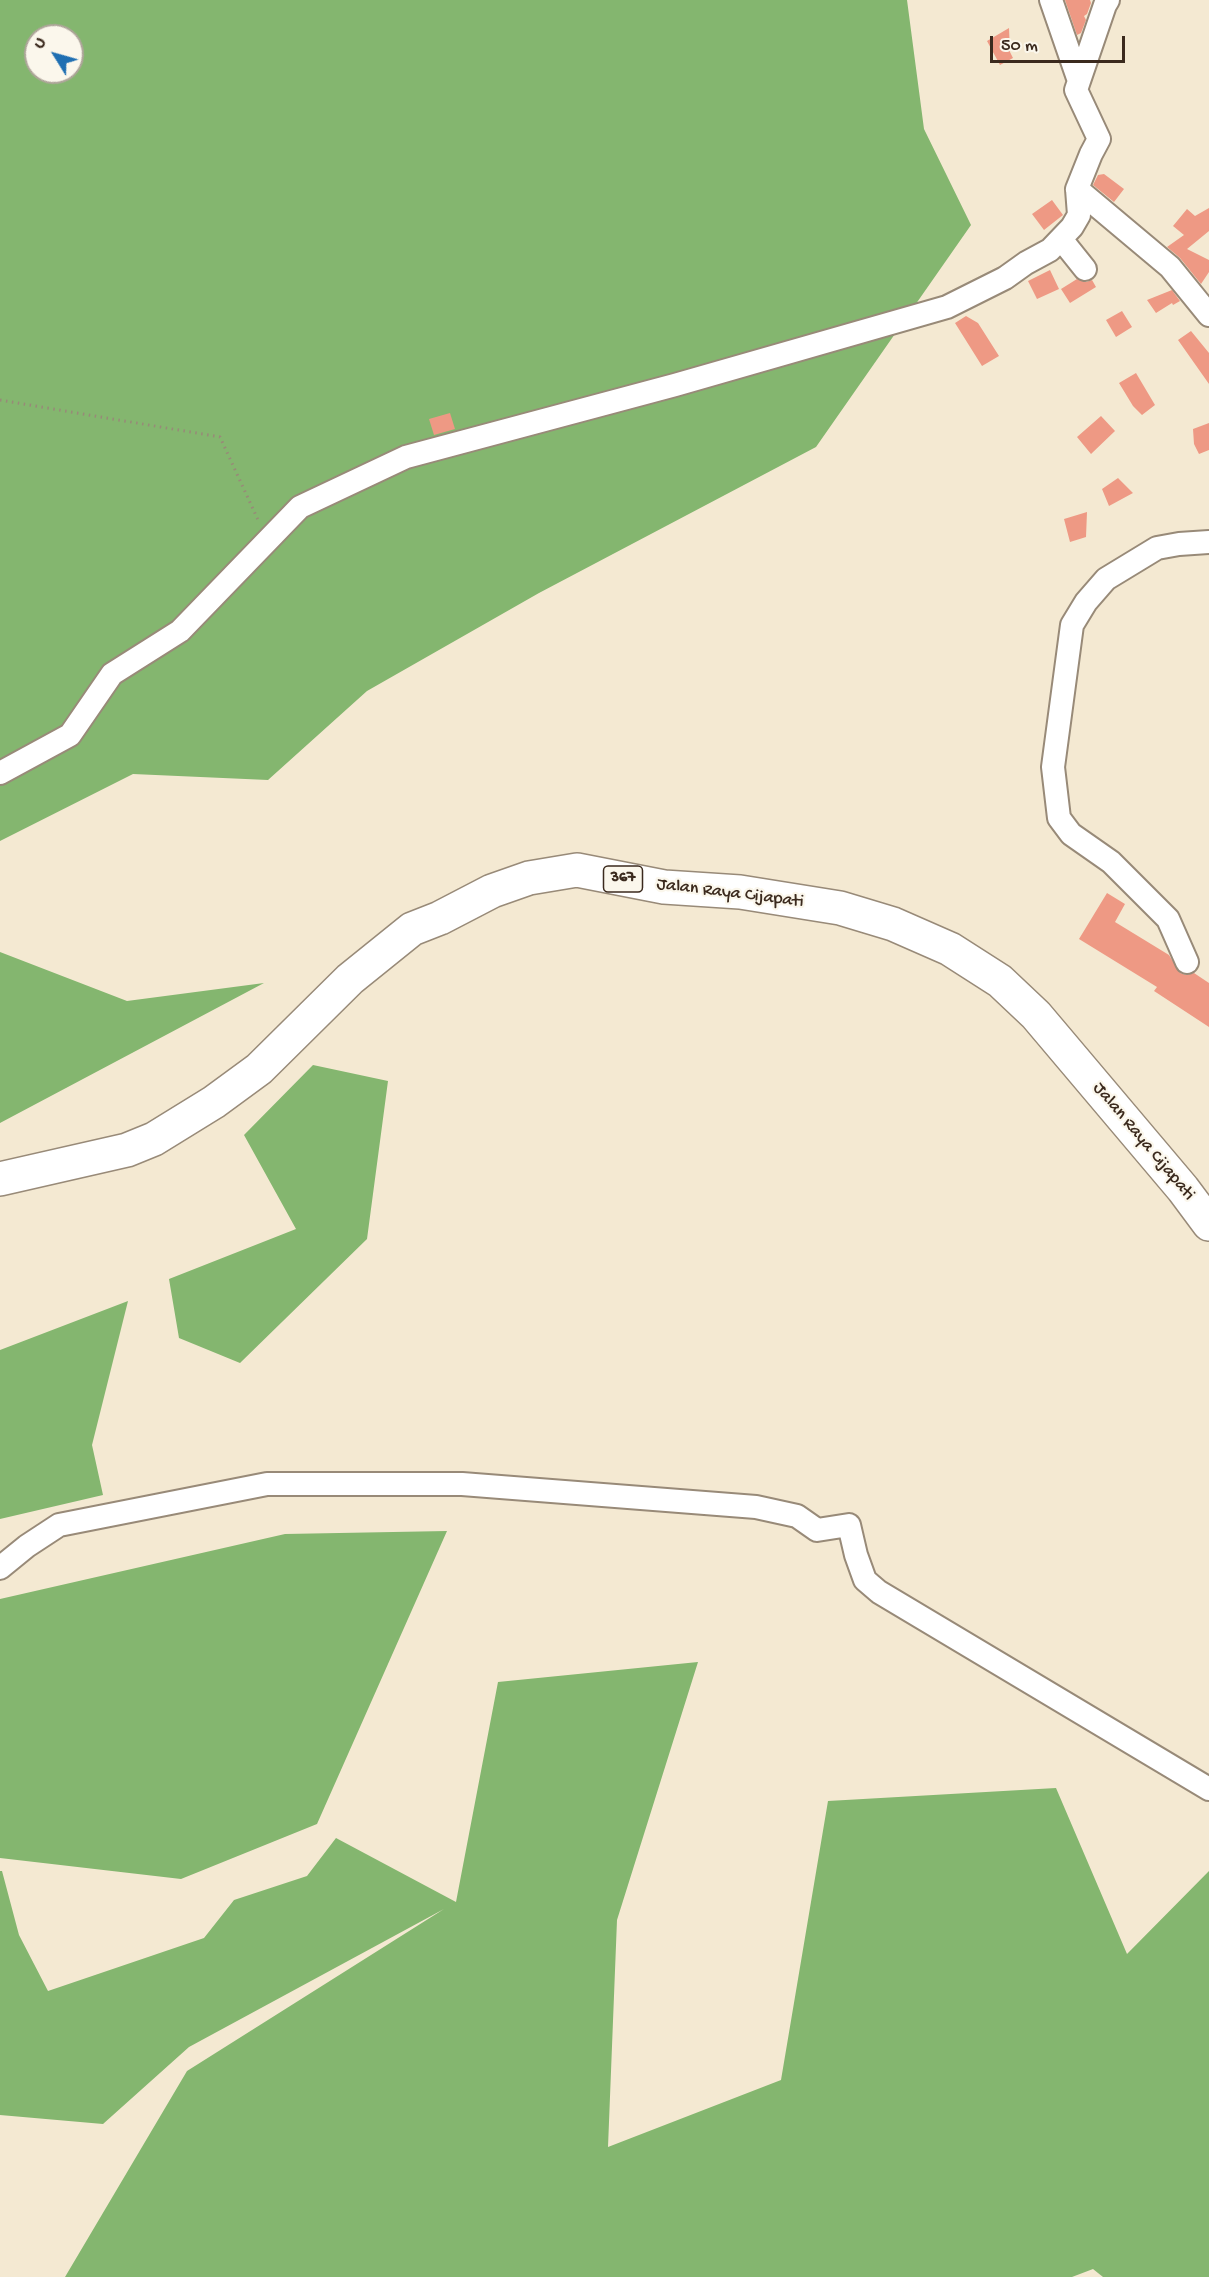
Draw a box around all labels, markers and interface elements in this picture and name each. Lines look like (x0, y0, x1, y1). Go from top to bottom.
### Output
north arrow (24, 24, 84, 84)
scale bar (993, 24, 1128, 62)
text: U (30, 35, 51, 53)
text: 50 m (1001, 36, 1038, 57)
road number: 367 (604, 866, 642, 892)
street label: Jalan Raya Cijapati (655, 874, 805, 914)
street label: Jalan Raya Cijapati (1087, 1078, 1199, 1206)

